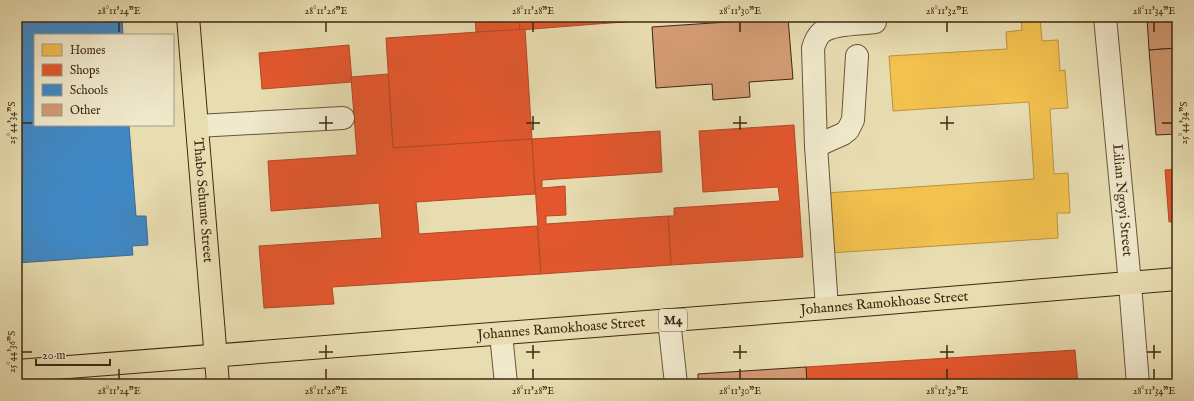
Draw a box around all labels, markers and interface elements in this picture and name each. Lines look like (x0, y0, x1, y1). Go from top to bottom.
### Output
text: 28°11'24"E (97, 5, 141, 18)
text: 28°11'26"E (305, 5, 347, 18)
text: 28°11'28"E (512, 5, 554, 18)
text: 28°11'30"E (719, 5, 761, 18)
text: 28°11'32"E (926, 5, 968, 18)
text: 28°11'34"E (1133, 5, 1175, 18)
legend (34, 34, 174, 126)
text: Homes (70, 43, 106, 58)
text: Shops (70, 63, 100, 79)
text: Schools (70, 83, 108, 98)
text: 25°44'34"S (6, 102, 19, 144)
text: 25°44'34"S (1178, 102, 1191, 144)
text: Other (70, 103, 101, 118)
street label: Thabo Sehume Street (189, 137, 217, 264)
street label: Lilian Ngoyi Street (1108, 143, 1136, 258)
street label: Johannes Ramokhoase Street (798, 287, 969, 319)
road number: M4 (659, 309, 687, 331)
street label: Johannes Ramokhoase Street (475, 313, 646, 344)
text: 25°44'36"S (6, 331, 19, 373)
scale bar (36, 341, 110, 367)
text: 20 m (42, 348, 65, 363)
text: 28°11'24"E (97, 385, 141, 398)
text: 28°11'26"E (305, 385, 347, 398)
text: 28°11'28"E (512, 385, 554, 398)
text: 28°11'30"E (719, 385, 761, 398)
text: 28°11'32"E (926, 385, 968, 398)
text: 28°11'34"E (1133, 385, 1175, 398)

